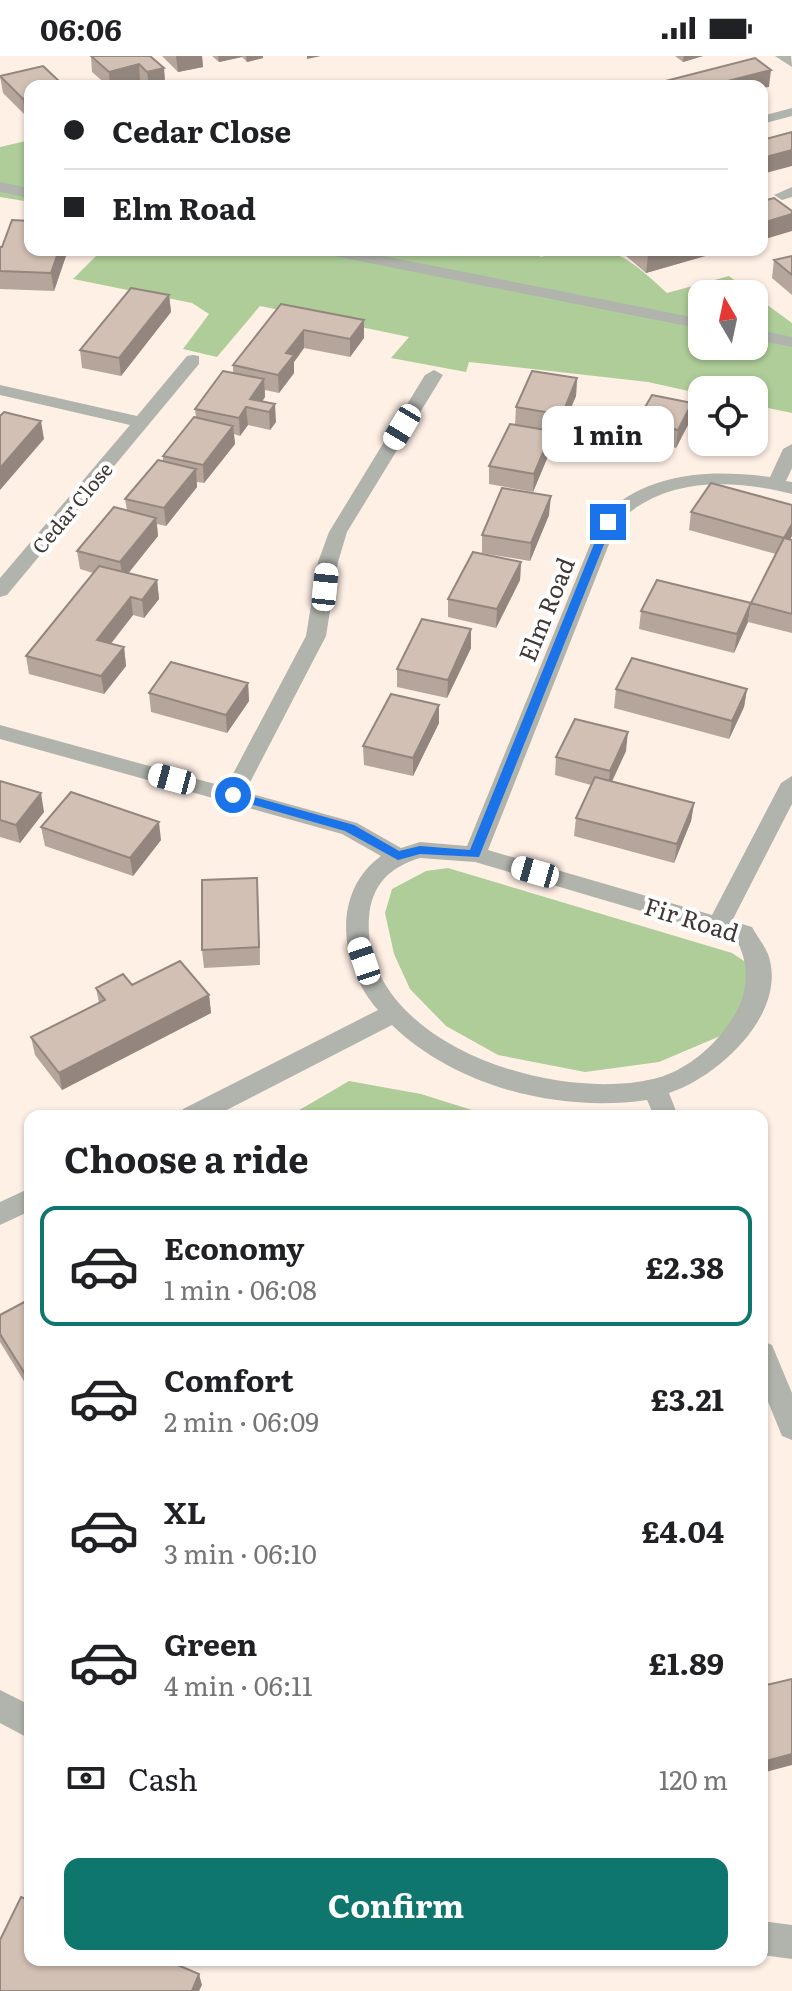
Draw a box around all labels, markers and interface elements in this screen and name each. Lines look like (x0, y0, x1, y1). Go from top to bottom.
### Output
text: 06:06 (40, 6, 122, 50)
text: Cedar Close (112, 108, 291, 152)
text: Elm Road (112, 185, 256, 229)
north arrow (688, 280, 768, 360)
map controls (688, 280, 768, 456)
button: locate (688, 376, 768, 456)
car (379, 400, 425, 454)
callout: 1 min (542, 406, 674, 462)
text: 1 min (573, 414, 643, 453)
street label: Cedar Close (24, 455, 118, 559)
route end (590, 504, 626, 540)
street label: Elm Road (508, 551, 582, 666)
car (311, 562, 339, 612)
car (146, 761, 198, 797)
route start (215, 777, 251, 813)
car (509, 854, 561, 890)
street label: Fir Road (640, 887, 744, 949)
car (345, 934, 383, 988)
text: Choose a ride (64, 1131, 309, 1184)
text: Economy (164, 1225, 304, 1269)
icon: car (68, 1230, 140, 1302)
text: £2.38 (646, 1244, 724, 1288)
text: 1 min · 06:08 (164, 1269, 317, 1308)
text: Comfort (164, 1357, 294, 1401)
icon: car (68, 1362, 140, 1434)
text: £3.21 (651, 1376, 724, 1420)
text: 2 min · 06:09 (164, 1401, 319, 1440)
text: XL (164, 1489, 206, 1533)
icon: car (68, 1494, 140, 1566)
text: £4.04 (641, 1508, 724, 1552)
text: 3 min · 06:10 (164, 1533, 317, 1572)
text: Green (164, 1621, 257, 1665)
icon: car (68, 1626, 140, 1698)
text: £1.89 (649, 1640, 724, 1684)
text: 4 min · 06:11 (164, 1665, 313, 1704)
icon: cash (64, 1756, 108, 1800)
text: Cash (128, 1756, 198, 1800)
text: 120 m (659, 1759, 728, 1798)
button: Confirm (64, 1858, 728, 1950)

